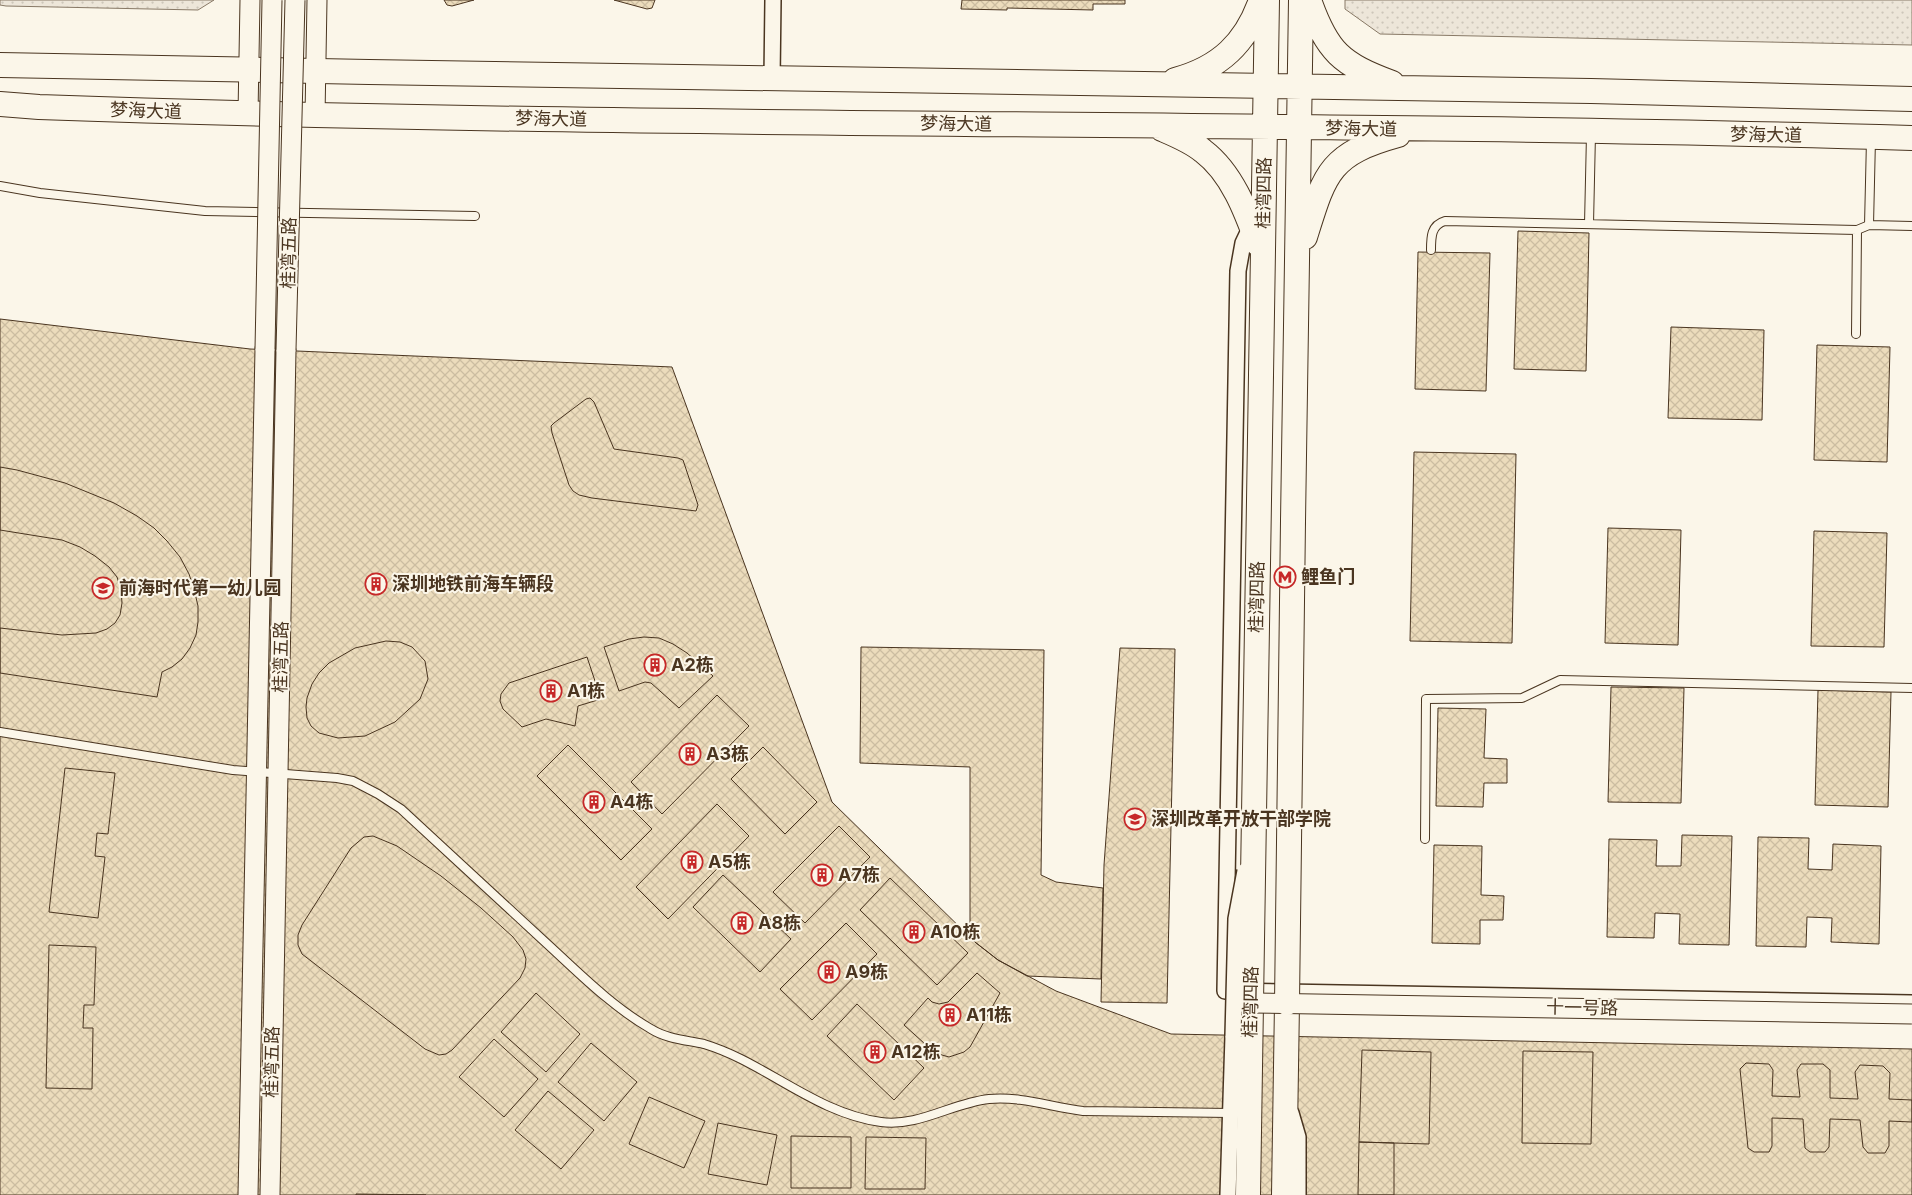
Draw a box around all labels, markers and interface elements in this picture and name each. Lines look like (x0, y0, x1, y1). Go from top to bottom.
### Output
street label: 梦海大道 (110, 99, 182, 122)
street label: 梦海大道 (515, 107, 587, 130)
street label: 梦海大道 (920, 112, 992, 135)
street label: 梦海大道 (1325, 117, 1397, 140)
street label: 梦海大道 (1730, 123, 1802, 146)
street label: 桂湾四路 (1252, 157, 1275, 229)
street label: 桂湾五路 (277, 217, 300, 289)
street label: 桂湾四路 (1245, 561, 1268, 633)
metro station icon: 鲤鱼门 (1273, 565, 1297, 589)
place label: 鲤鱼门 (1301, 566, 1355, 587)
building icon: 深圳地铁前海车辆段 (364, 572, 388, 596)
place label: 深圳地铁前海车辆段 (392, 573, 554, 594)
school or university icon: 前海时代第一幼儿园 (91, 576, 115, 600)
place label: 前海时代第一幼儿园 (119, 577, 281, 598)
street label: 桂湾五路 (269, 621, 292, 693)
building icon: A2栋 (643, 653, 667, 677)
place label: A2栋 (671, 654, 714, 675)
building icon: A1栋 (539, 679, 563, 703)
place label: A1栋 (567, 680, 605, 701)
building icon: A3栋 (678, 742, 702, 766)
place label: A3栋 (706, 743, 749, 764)
building icon: A4栋 (582, 790, 606, 814)
place label: A4栋 (610, 791, 654, 812)
school or university icon: 深圳改革开放干部学院 (1123, 807, 1147, 831)
place label: 深圳改革开放干部学院 (1151, 808, 1331, 829)
building icon: A5栋 (680, 850, 704, 874)
place label: A5栋 (708, 851, 751, 872)
building icon: A7栋 (810, 863, 834, 887)
place label: A7栋 (838, 864, 880, 885)
building icon: A8栋 (730, 911, 754, 935)
place label: A8栋 (758, 912, 801, 933)
building icon: A10栋 (902, 920, 926, 944)
place label: A10栋 (930, 921, 980, 942)
building icon: A9栋 (817, 960, 841, 984)
place label: A9栋 (845, 961, 888, 982)
street label: 桂湾四路 (1239, 966, 1262, 1038)
street label: 十一号路 (1546, 996, 1618, 1019)
building icon: A11栋 (938, 1003, 962, 1027)
place label: A11栋 (966, 1004, 1012, 1025)
street label: 桂湾五路 (260, 1026, 283, 1098)
building icon: A12栋 (863, 1040, 887, 1064)
place label: A12栋 (891, 1041, 941, 1062)

